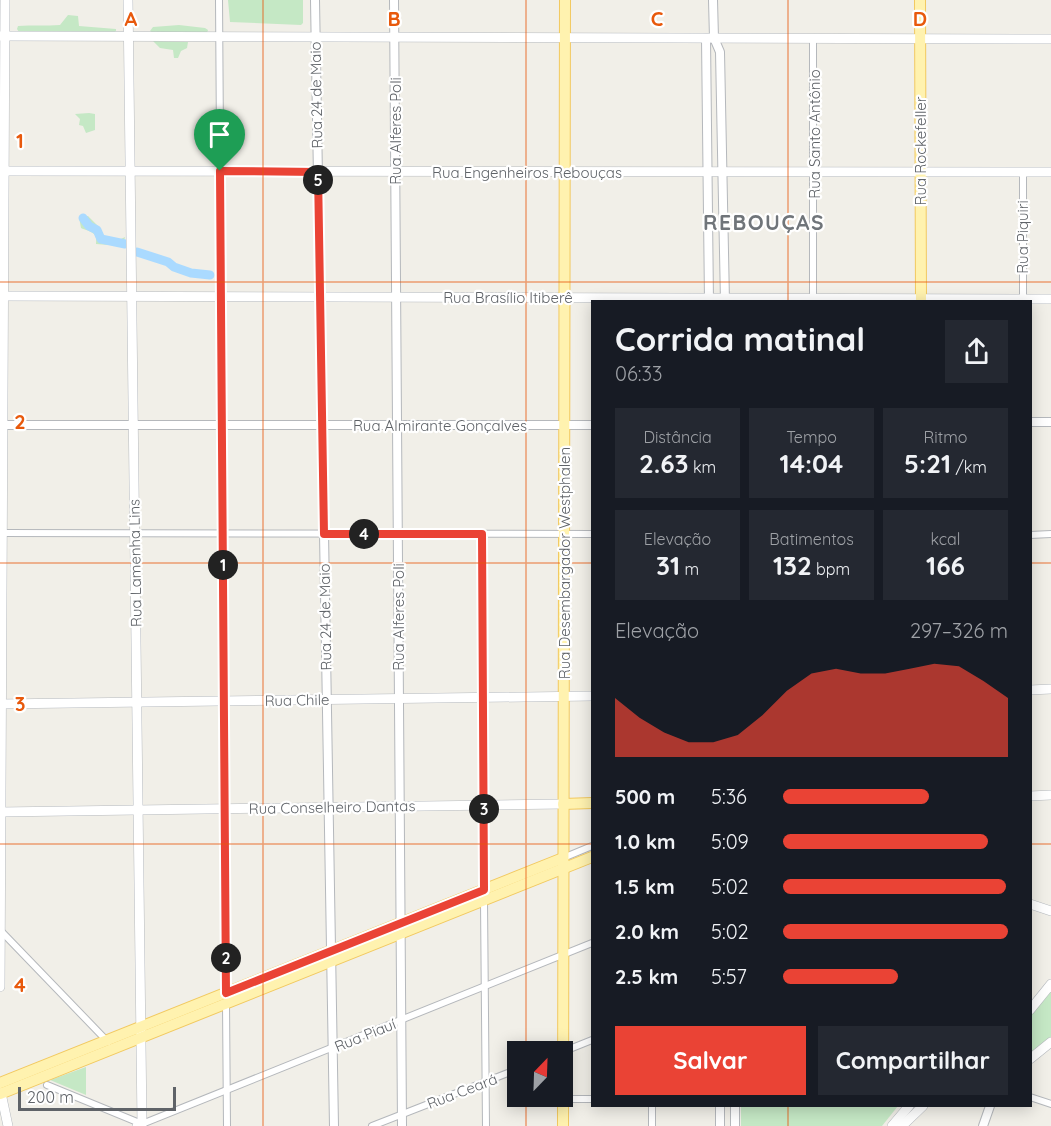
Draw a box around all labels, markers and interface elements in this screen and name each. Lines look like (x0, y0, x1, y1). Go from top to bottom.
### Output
text: A (125, 6, 138, 31)
text: B (387, 6, 401, 31)
text: C (651, 6, 664, 31)
text: D (913, 6, 927, 31)
street label: Rua 24 de Maio (306, 41, 326, 149)
street label: Rua Santo Antônio (805, 69, 824, 199)
street label: Rua Alferes Poli (386, 77, 405, 185)
street label: Rua Rockefeller (911, 96, 930, 205)
pin (194, 109, 245, 171)
icon: arrive (203, 118, 236, 151)
text: 1 (16, 128, 24, 153)
street label: Rua Engenheiros Rebouças (432, 163, 622, 182)
pin: 5 (303, 165, 333, 195)
text: 5 (313, 170, 323, 190)
street label: Rua Piquiri (1013, 200, 1032, 274)
district label: REBOUÇAS (703, 209, 825, 235)
street label: Rua Brasílio Itiberê (443, 288, 573, 307)
text: Corrida matinal (615, 318, 865, 359)
button: share (945, 320, 1008, 383)
text: 06:33 (615, 361, 662, 386)
text: 2 (14, 409, 26, 434)
street label: Rua Almirante Gonçalves (353, 416, 527, 435)
text: Distância (643, 427, 712, 447)
text: Tempo (786, 427, 837, 447)
text: Ritmo (924, 427, 967, 447)
street label: Rua Desembargador Westphalen (555, 447, 574, 679)
text: 2.63 (639, 447, 689, 480)
text: 14:04 (780, 447, 843, 480)
text: 5:21 (904, 447, 951, 480)
text: km (689, 457, 716, 477)
text: /km (951, 457, 987, 477)
street label: Rua Lamenha Lins (124, 499, 146, 627)
pin: 4 (349, 519, 379, 549)
text: 4 (359, 524, 369, 544)
text: Elevação (644, 529, 711, 549)
text: Batimentos (769, 529, 854, 549)
text: kcal (931, 529, 960, 549)
text: 31 (656, 549, 680, 582)
text: 132 (773, 549, 812, 582)
text: 166 (926, 549, 965, 582)
pin: 1 (208, 550, 238, 580)
text: 1 (220, 555, 226, 575)
text: m (680, 559, 699, 579)
text: bpm (812, 559, 850, 579)
street label: Rua 24 de Maio (315, 563, 335, 671)
street label: Rua Alferes Poli (389, 563, 408, 671)
text: Elevação (615, 618, 699, 643)
text: 297–326 m (910, 618, 1008, 643)
street label: Rua Chile (264, 690, 330, 710)
text: 3 (15, 691, 25, 716)
text: 500 m (615, 784, 675, 809)
text: 5:36 (711, 784, 747, 809)
pin: 3 (469, 794, 499, 824)
street label: Rua Conselheiro Dantas (249, 796, 415, 818)
text: 3 (480, 799, 488, 819)
text: 1.0 km (615, 829, 675, 854)
text: 5:09 (711, 829, 749, 854)
text: 1.5 km (615, 874, 675, 899)
text: 5:02 (711, 874, 749, 899)
text: 2.0 km (615, 919, 679, 944)
text: 5:02 (711, 919, 749, 944)
pin: 2 (211, 943, 241, 973)
text: 2 (221, 948, 231, 968)
text: 2.5 km (615, 964, 678, 989)
text: 5:57 (711, 964, 747, 989)
text: 4 (14, 972, 26, 997)
street label: Rua Piauí (332, 1014, 399, 1056)
button: Salvar (615, 1026, 806, 1095)
button: Compartilhar (818, 1026, 1008, 1095)
north arrow (507, 1041, 573, 1107)
map controls (507, 1041, 573, 1107)
street label: Rua Ceará (424, 1069, 500, 1113)
scale bar (18, 1084, 176, 1112)
text: 200 m (27, 1087, 74, 1107)

